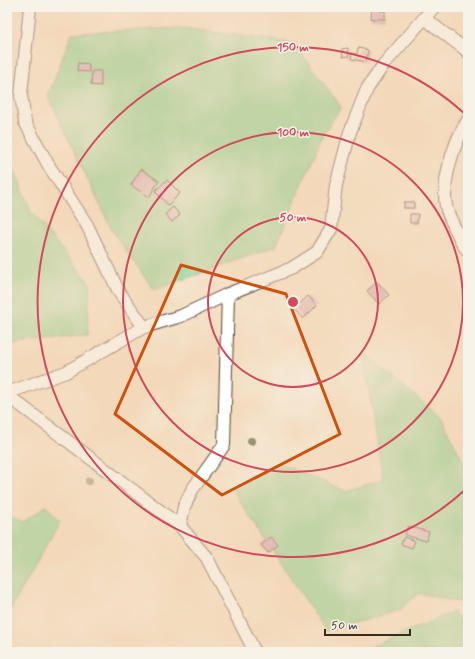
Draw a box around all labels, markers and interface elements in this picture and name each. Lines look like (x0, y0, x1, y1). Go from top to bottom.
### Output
text: 150 m (277, 40, 309, 56)
text: 100 m (277, 125, 310, 141)
text: 50 m (280, 210, 307, 226)
centre of rings (286, 295, 300, 309)
scale bar (325, 611, 410, 637)
text: 50 m (331, 618, 358, 634)

